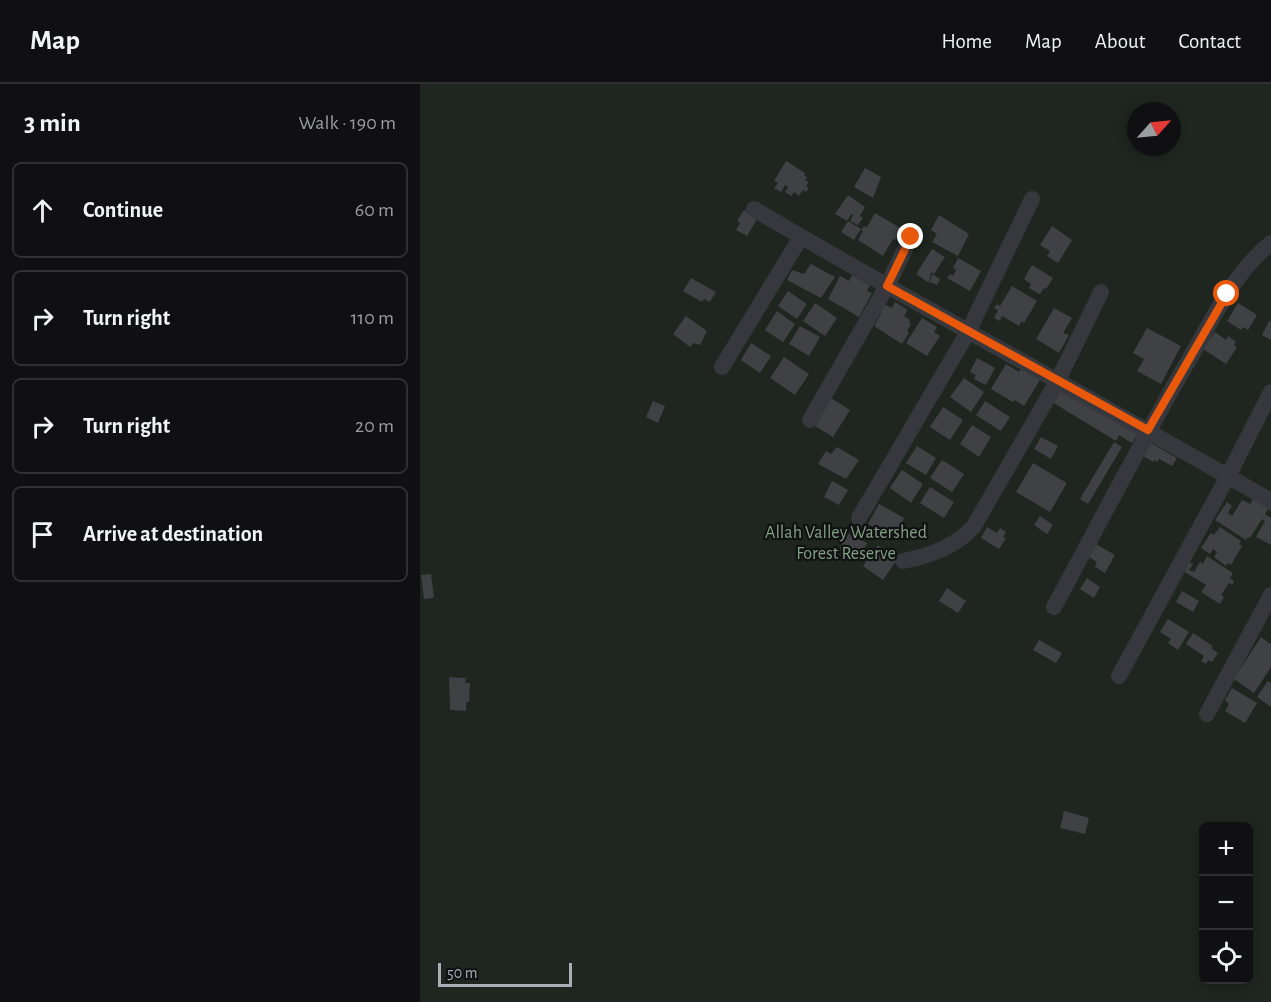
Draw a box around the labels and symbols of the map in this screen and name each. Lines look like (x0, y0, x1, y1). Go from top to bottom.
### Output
north arrow (1127, 102, 1181, 156)
route end (897, 223, 923, 249)
route start (1213, 280, 1239, 306)
park label: Allah Valley Watershed Forest Reserve (765, 524, 927, 563)
scale bar (438, 960, 572, 988)

